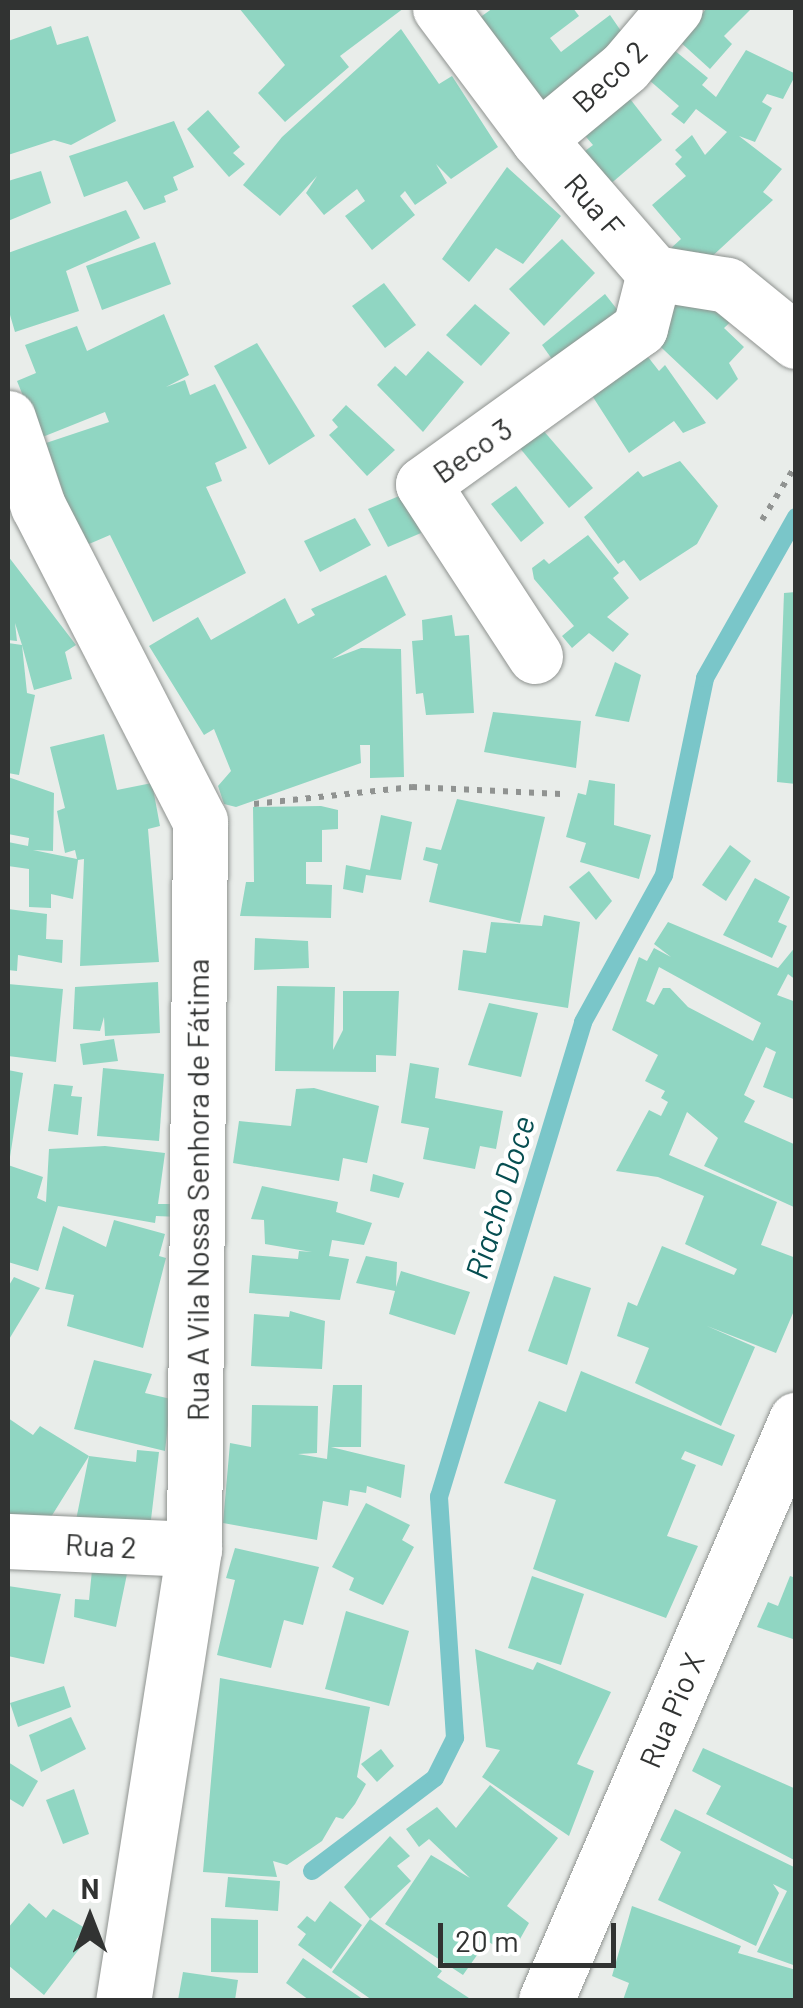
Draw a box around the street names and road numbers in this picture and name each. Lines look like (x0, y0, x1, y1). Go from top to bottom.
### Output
street label: Beco 2 (564, 33, 654, 119)
street label: Rua F (558, 166, 632, 244)
street label: Beco 3 (426, 410, 518, 490)
street label: Rua A Vila Nossa Senhora de Fátima (179, 959, 215, 1421)
street label: Rua 2 (64, 1525, 138, 1565)
street label: Rua Pio X (631, 1647, 711, 1773)

